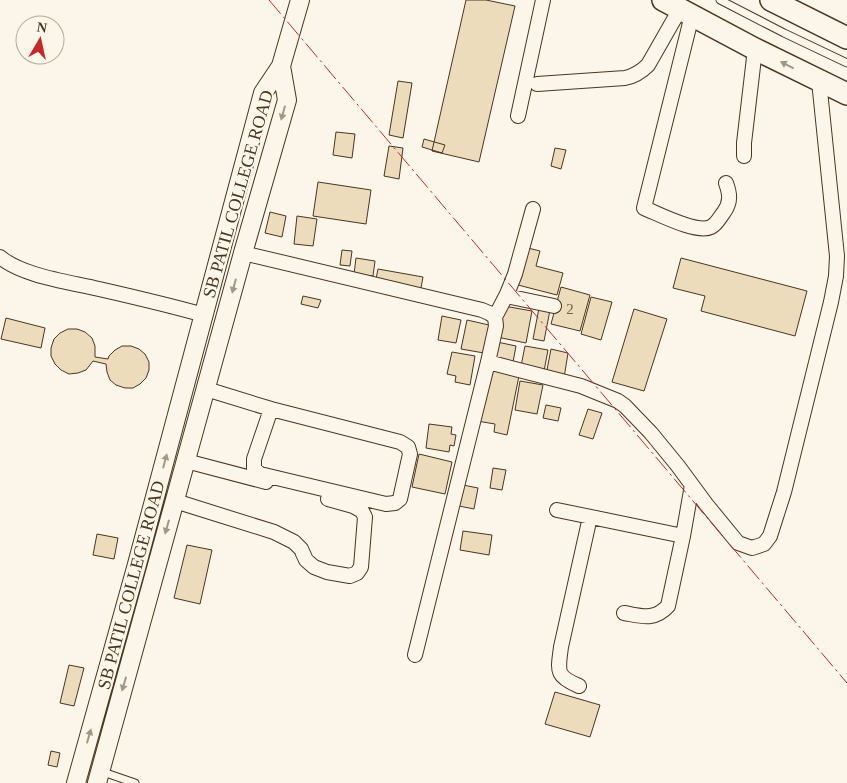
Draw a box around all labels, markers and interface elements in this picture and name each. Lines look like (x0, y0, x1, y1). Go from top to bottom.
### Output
north arrow (15, 15, 65, 65)
text: N (36, 19, 48, 36)
one-way arrow (780, 61, 795, 69)
street label: SB PATIL COLLEGE ROAD (199, 88, 277, 300)
one-way arrow (279, 106, 287, 121)
one-way arrow (230, 279, 238, 294)
house number: 2 (566, 301, 574, 317)
one-way arrow (161, 454, 169, 469)
street label: SB PATIL COLLEGE ROAD (93, 478, 169, 692)
one-way arrow (163, 520, 171, 535)
one-way arrow (119, 676, 127, 691)
one-way arrow (85, 728, 93, 744)

